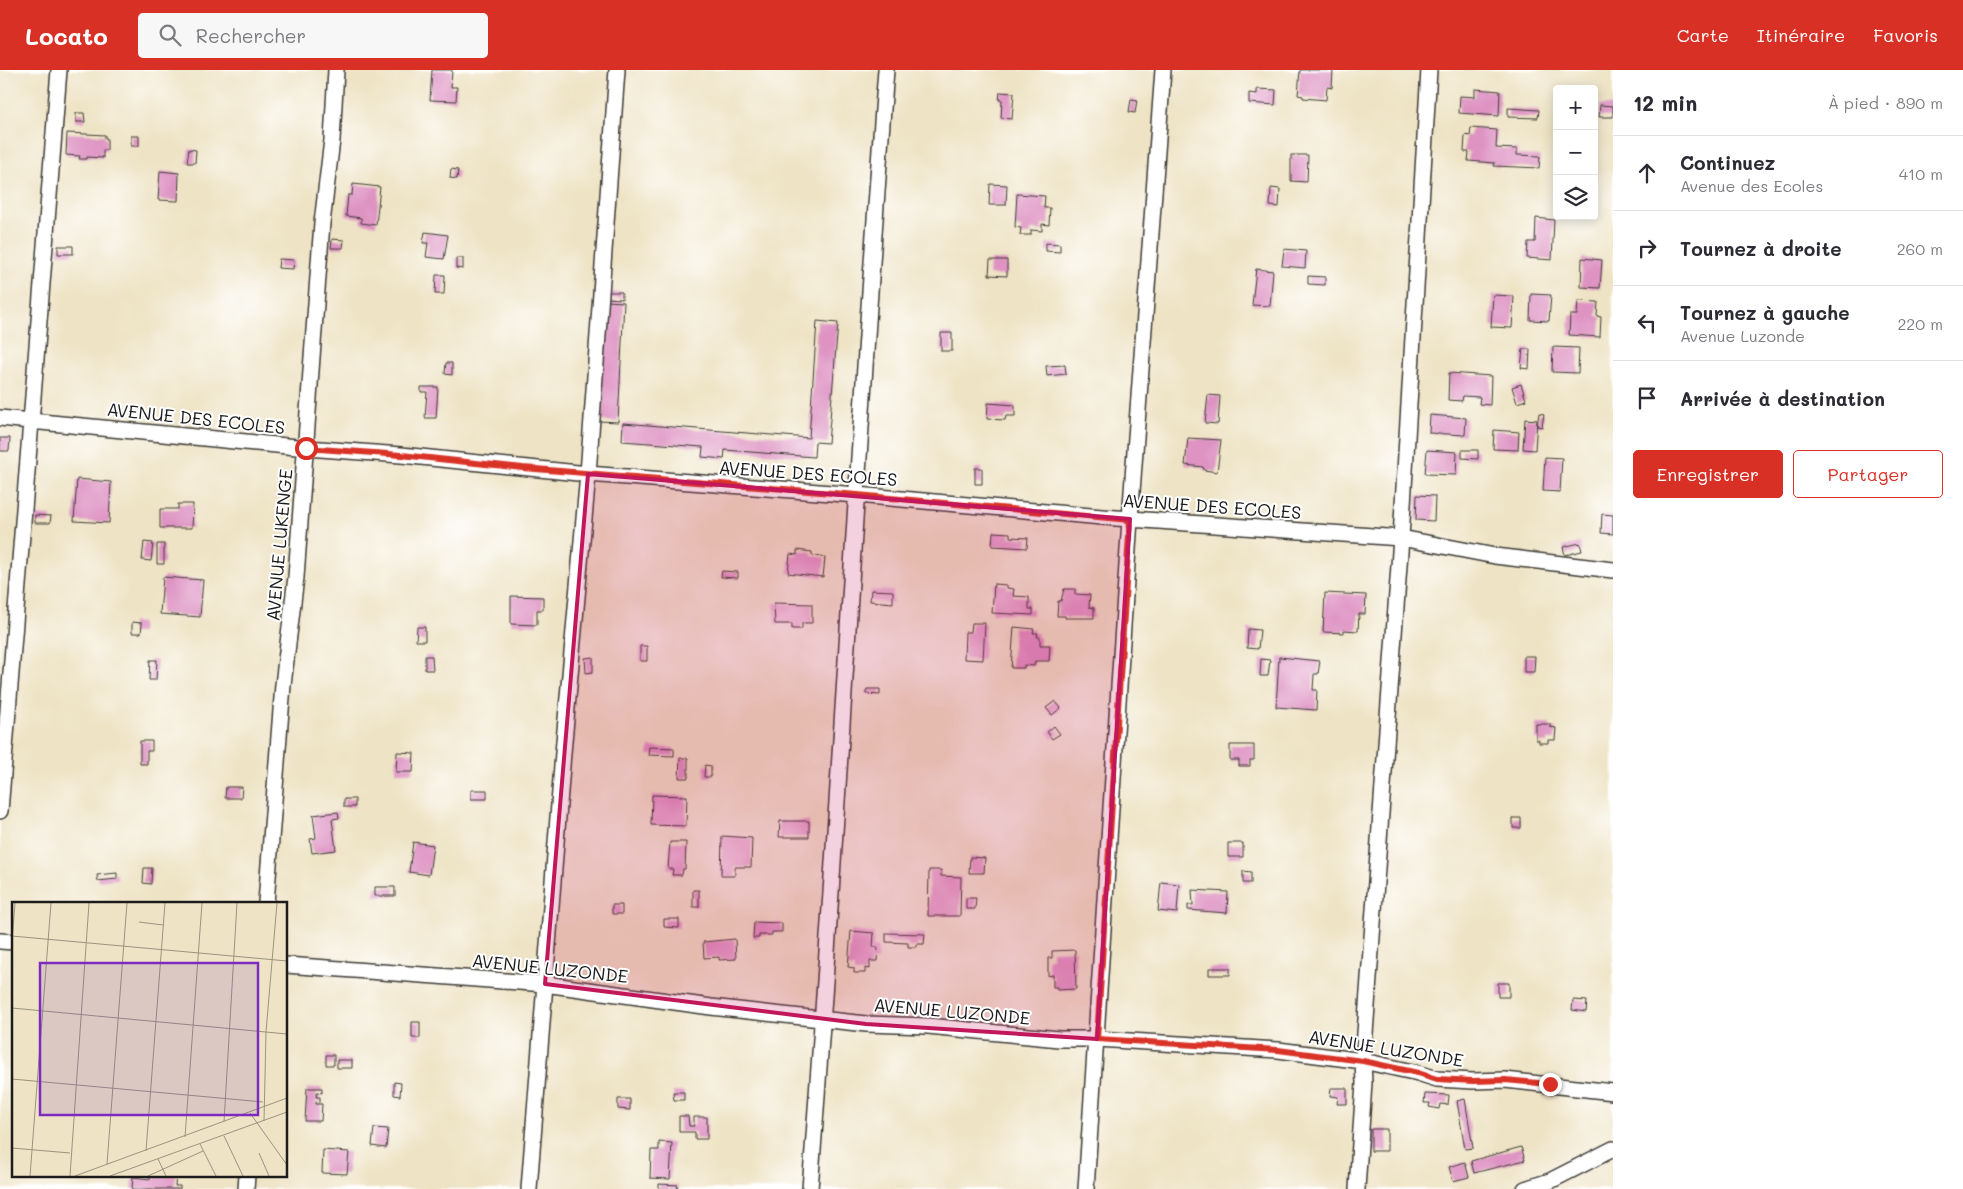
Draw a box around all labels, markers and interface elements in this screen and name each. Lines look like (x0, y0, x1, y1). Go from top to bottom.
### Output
search box (138, 13, 488, 58)
text: Locato (25, 20, 108, 51)
icon: search (156, 21, 184, 49)
text: Rechercher (196, 23, 306, 48)
text: Carte (1677, 23, 1729, 47)
text: Itinéraire (1757, 23, 1845, 47)
text: Favoris (1873, 23, 1938, 47)
map controls (1553, 85, 1598, 220)
button: + (1553, 85, 1598, 130)
text: 12 min (1633, 89, 1697, 116)
text: À pied · 890 m (1828, 92, 1943, 113)
button: − (1553, 130, 1598, 175)
text: Continuez (1680, 150, 1775, 175)
icon: ahead (1633, 159, 1661, 187)
text: 410 m (1899, 163, 1943, 184)
button: layers (1553, 175, 1598, 220)
text: Avenue des Ecoles (1680, 175, 1823, 196)
icon: right (1633, 234, 1661, 262)
text: Tournez à droite (1680, 236, 1842, 261)
text: 260 m (1897, 238, 1943, 259)
text: Tournez à gauche (1680, 300, 1849, 325)
icon: left (1633, 309, 1661, 337)
text: 220 m (1897, 313, 1943, 334)
text: Avenue Luzonde (1680, 325, 1805, 346)
icon: arrive (1633, 384, 1661, 412)
text: Arrivée à destination (1680, 386, 1885, 411)
street label: AVENUE DES ECOLES (106, 397, 286, 439)
route start (295, 437, 318, 460)
button: Enregistrer (1633, 450, 1783, 498)
button: Partager (1793, 450, 1943, 498)
street label: AVENUE DES ECOLES (718, 455, 898, 491)
street label: AVENUE LUKENGE (260, 468, 298, 622)
street label: AVENUE DES ECOLES (1122, 488, 1302, 524)
inset map (12, 902, 288, 1176)
street label: AVENUE LUZONDE (471, 948, 629, 988)
street label: AVENUE LUZONDE (873, 992, 1031, 1030)
street label: AVENUE LUZONDE (1307, 1024, 1465, 1072)
route end (1539, 1073, 1562, 1096)

